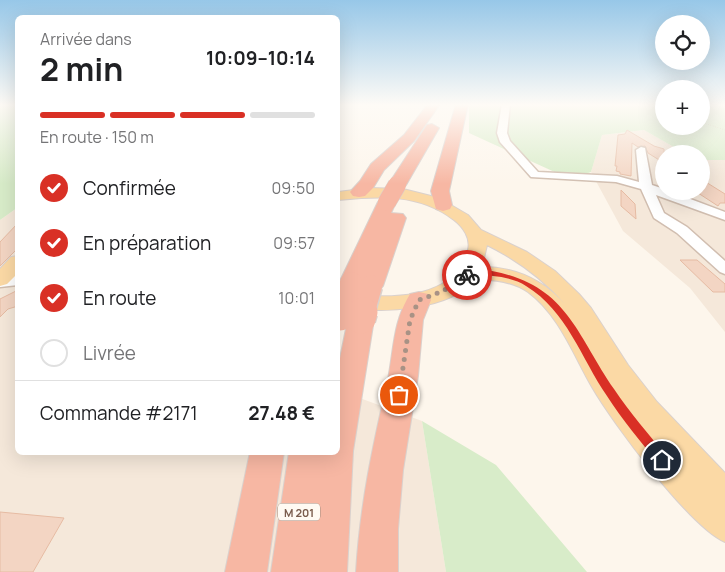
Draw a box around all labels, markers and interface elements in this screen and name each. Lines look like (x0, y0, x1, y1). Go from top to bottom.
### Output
map controls (655, 15, 710, 200)
button: locate (655, 15, 710, 70)
text: Arrivée dans (40, 28, 132, 50)
text: 10:09–10:14 (206, 45, 315, 71)
text: 2 min (40, 47, 123, 91)
button: + (655, 80, 710, 135)
text: En route · 150 m (40, 126, 154, 148)
button: − (655, 145, 710, 200)
icon: check (40, 174, 68, 202)
text: Confirmée (83, 175, 176, 201)
text: 09:50 (272, 177, 315, 199)
icon: check (40, 229, 68, 257)
text: En préparation (83, 230, 211, 256)
text: 09:57 (273, 232, 315, 254)
courier (442, 250, 492, 300)
icon: bike (453, 261, 481, 289)
icon: check (40, 284, 68, 312)
text: En route (83, 285, 156, 311)
text: 10:01 (278, 287, 315, 309)
text: Livrée (83, 340, 136, 366)
pin (378, 374, 420, 416)
icon: bag (385, 381, 413, 409)
text: Commande #2171 (40, 400, 198, 426)
text: 27.48 € (248, 400, 315, 426)
pin (641, 439, 683, 481)
icon: home (648, 446, 676, 474)
road number: M 201 (278, 504, 320, 520)

